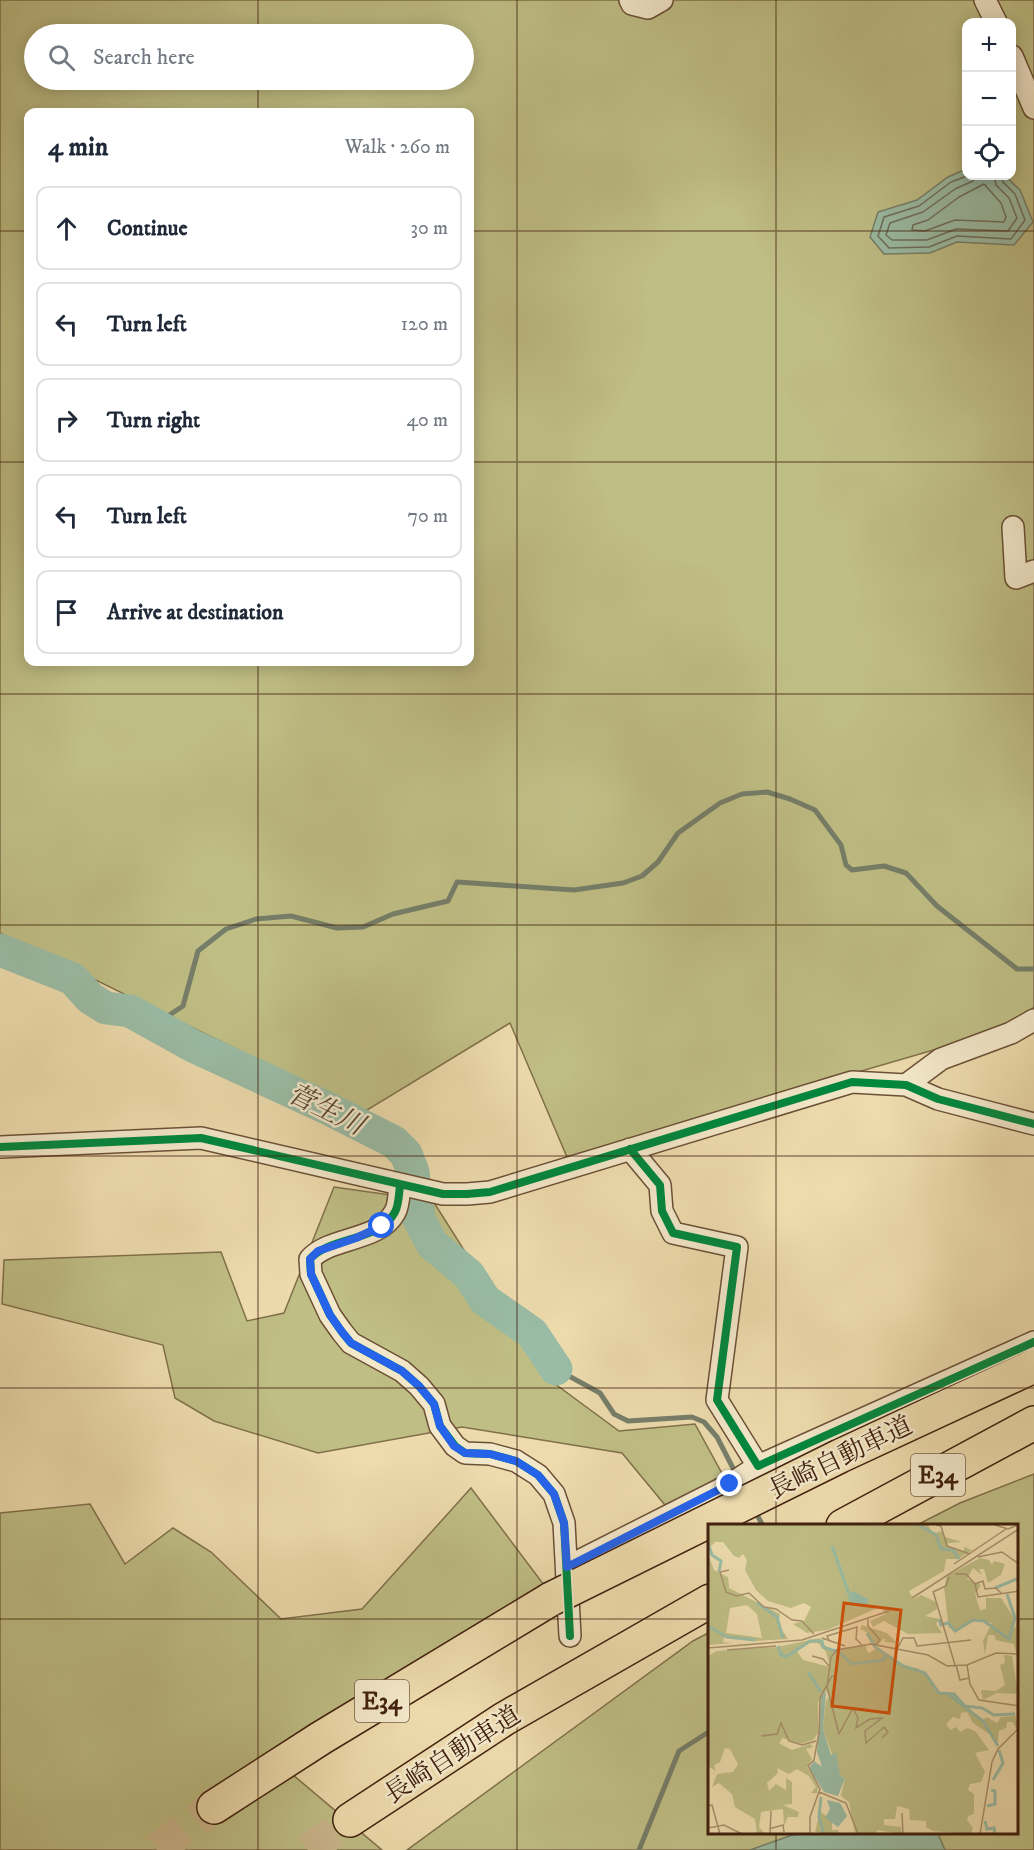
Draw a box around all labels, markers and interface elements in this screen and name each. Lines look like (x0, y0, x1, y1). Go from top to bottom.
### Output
map controls (962, 18, 1016, 180)
button: + (962, 18, 1016, 72)
search box (24, 24, 474, 90)
icon: search (45, 41, 78, 74)
text: Search here (93, 44, 195, 71)
button: − (962, 72, 1016, 126)
button: locate (962, 126, 1016, 180)
text: 4 min (48, 131, 108, 164)
text: Walk · 260 m (345, 135, 450, 160)
icon: ahead (50, 212, 83, 245)
text: Continue (107, 215, 188, 242)
text: 30 m (410, 216, 448, 241)
icon: left (50, 308, 83, 341)
text: Turn left (107, 311, 187, 338)
text: 120 m (401, 312, 448, 337)
icon: right (50, 404, 83, 437)
text: Turn right (107, 407, 200, 434)
text: 40 m (406, 408, 448, 433)
icon: left (50, 500, 83, 533)
text: Turn left (107, 503, 187, 530)
text: 70 m (407, 504, 448, 529)
icon: arrive (50, 596, 83, 629)
text: Arrive at destination (107, 599, 284, 626)
water label: 菅生川 (282, 1077, 372, 1144)
route start (368, 1212, 394, 1238)
street label: 長崎自動車道 (763, 1409, 918, 1507)
road number: E34 (911, 1454, 965, 1496)
route end (716, 1470, 742, 1496)
inset map (708, 1524, 1019, 1835)
road number: E34 (355, 1680, 409, 1722)
street label: 長崎自動車道 (378, 1699, 527, 1812)

